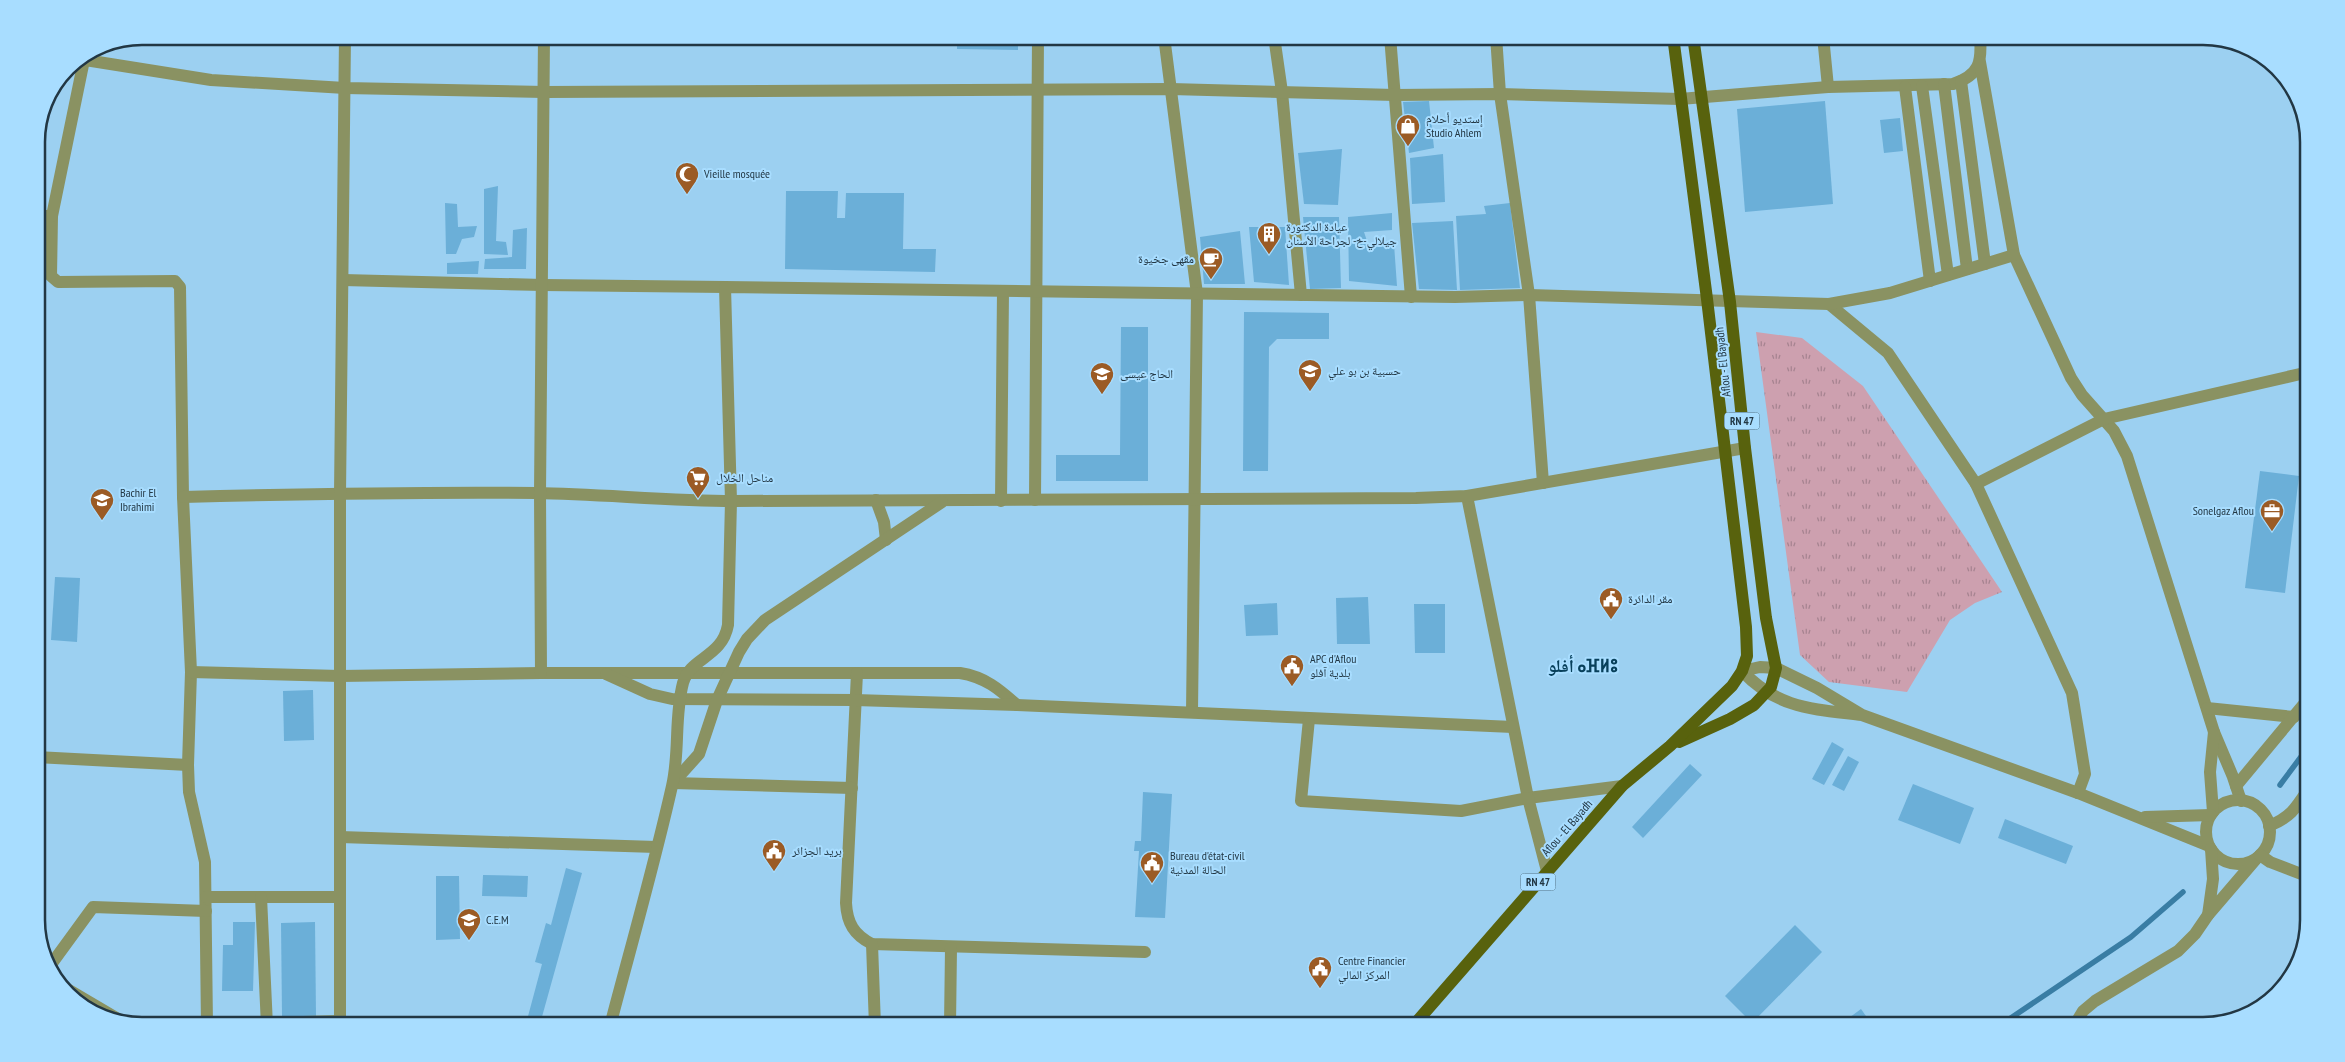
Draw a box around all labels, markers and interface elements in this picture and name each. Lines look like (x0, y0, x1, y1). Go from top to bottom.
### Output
place label: إستديو أحلام Studio Ahlem (1426, 111, 1483, 140)
shop icon: إستديو أحلام Studio Ahlem (1395, 113, 1421, 147)
mosque icon: Vieille mosquée (674, 161, 700, 195)
place label: Vieille mosquée (703, 166, 770, 181)
place label: عيادة الدكتورة جيلالي-خ- لجراحة الأسنان (1286, 219, 1397, 251)
building icon: عيادة الدكتورة جيلالي-خ- لجراحة الأسنان (1256, 221, 1282, 255)
cafe icon: مقهى جخيوة (1198, 246, 1224, 280)
place label: مقهى جخيوة (1138, 251, 1194, 266)
street label: Aflou - El Bayadh (1711, 326, 1734, 398)
school or university icon: حسبية بن بو علي (1297, 358, 1323, 392)
school or university icon: الحاج عيسى (1089, 361, 1115, 395)
place label: حسبية بن بو علي (1328, 363, 1401, 381)
place label: الحاج عيسى (1120, 366, 1173, 381)
road number: RN 47 (1724, 412, 1760, 430)
supermarket icon: مناحل الخلال (685, 465, 711, 499)
place label: مناحل الخلال (716, 470, 773, 485)
place label: Bachir El Ibrahimi (120, 485, 157, 514)
school or university icon: Bachir El Ibrahimi (89, 487, 115, 521)
office icon: Sonelgaz Aflou (2259, 498, 2285, 532)
place label: Sonelgaz Aflou (2193, 503, 2254, 518)
public building icon: مقر الدائرة (1598, 586, 1624, 620)
place label: مقر الدائرة (1628, 591, 1673, 606)
place label: APC d'Aflou بلدية آفلو (1310, 651, 1356, 680)
public building icon: APC d'Aflou بلدية آفلو (1279, 653, 1305, 687)
district label: أفلو ⴰⴼⵍⵓ (1548, 654, 1618, 677)
street label: Aflou - El Bayadh (1538, 796, 1595, 859)
public building icon: بريد الجزائر (761, 838, 787, 872)
place label: بريد الجزائر (791, 843, 842, 858)
place label: Bureau d'état-civil الحالة المدنية (1170, 848, 1245, 877)
public building icon: Bureau d'état-civil الحالة المدنية (1139, 850, 1165, 884)
road number: RN 47 (1520, 874, 1556, 890)
school or university icon: C.E.M (456, 907, 482, 941)
place label: C.E.M (486, 912, 509, 927)
place label: Centre Financier المركز المالي (1338, 953, 1406, 985)
public building icon: Centre Financier المركز المالي (1307, 955, 1333, 989)

